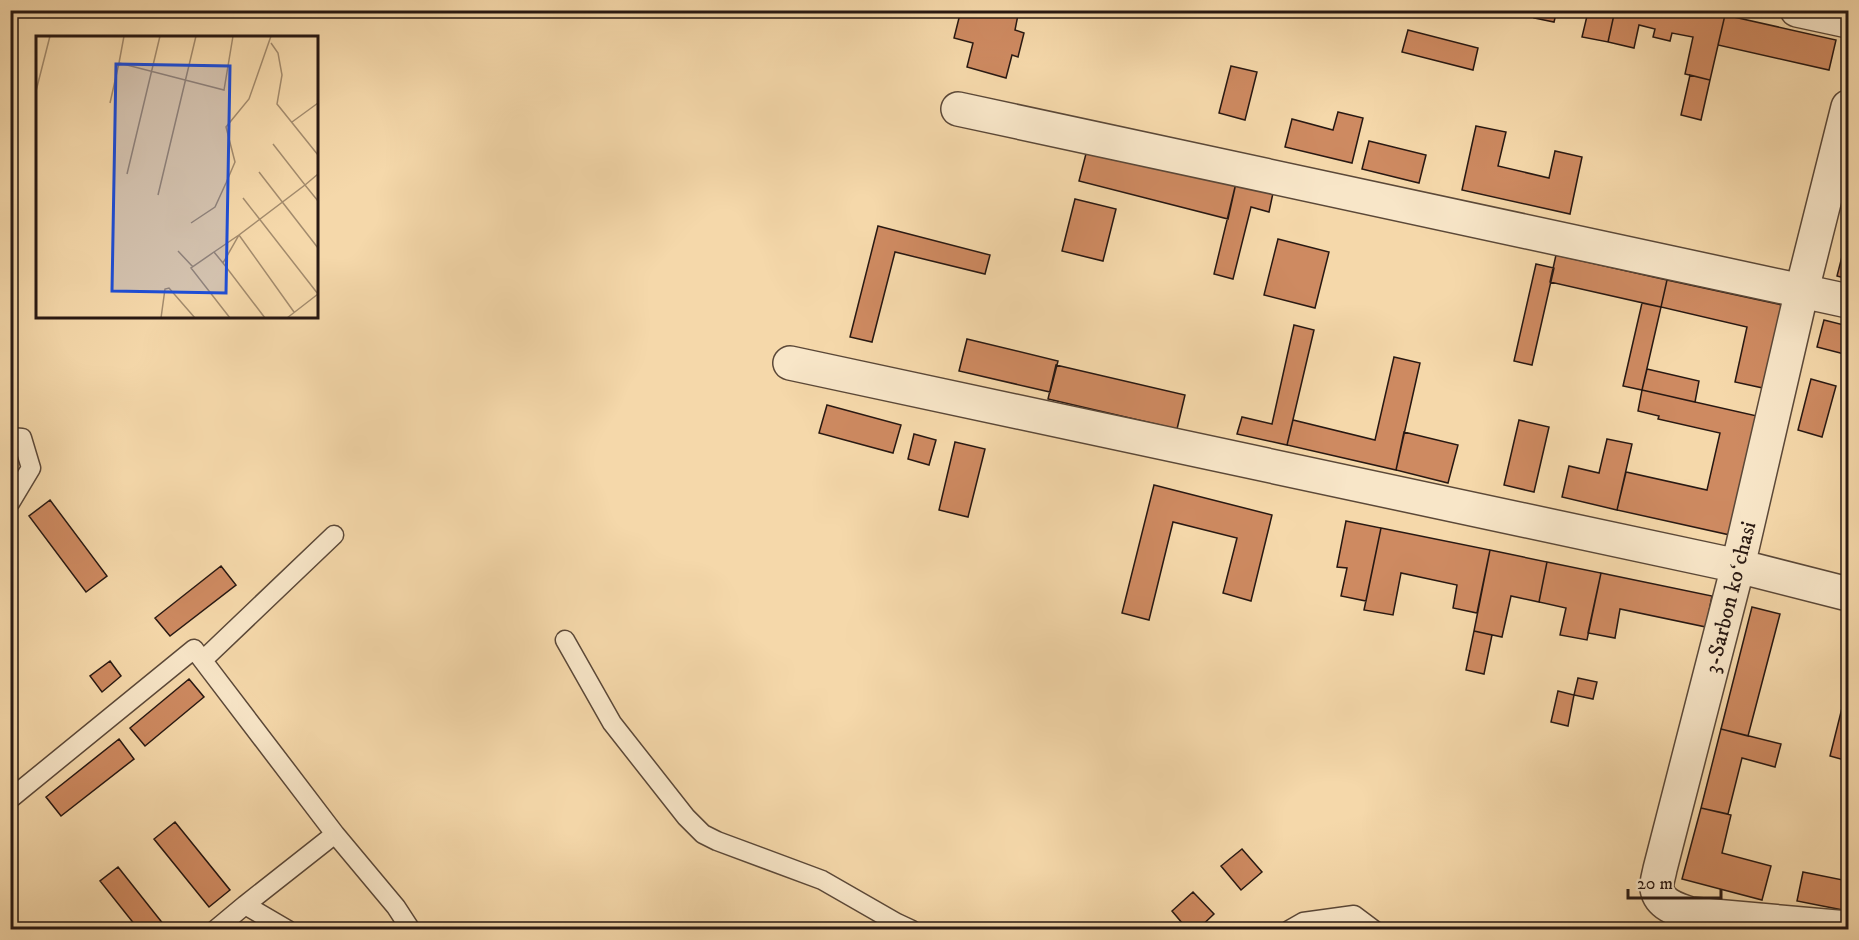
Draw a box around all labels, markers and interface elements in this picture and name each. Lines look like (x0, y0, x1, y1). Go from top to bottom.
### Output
inset map (36, 36, 318, 318)
street label: 3-Sarbon koʻchasi (1699, 519, 1762, 676)
scale bar (1628, 862, 1721, 900)
text: 20 m (1637, 873, 1673, 895)

